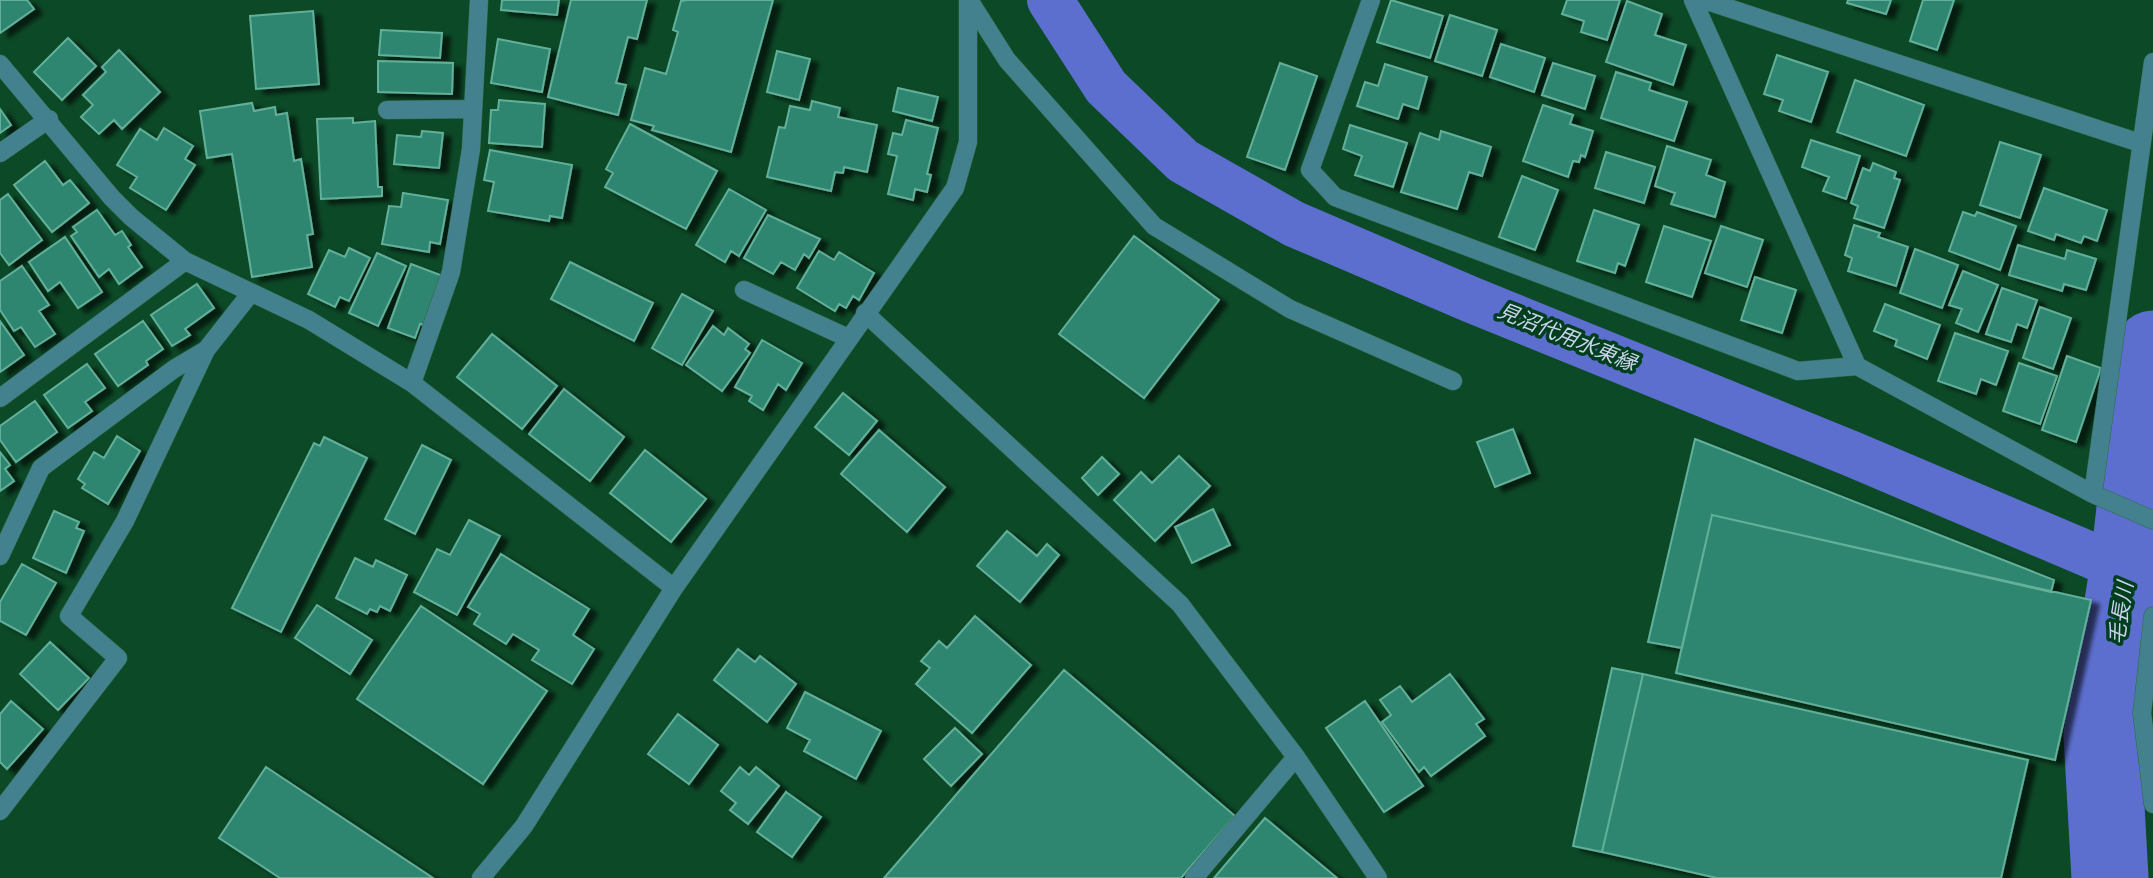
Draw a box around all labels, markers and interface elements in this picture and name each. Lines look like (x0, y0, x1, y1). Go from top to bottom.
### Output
water label: 見沼代用水東縁 (1494, 297, 1642, 377)
water label: 毛長川 (2103, 578, 2139, 646)

